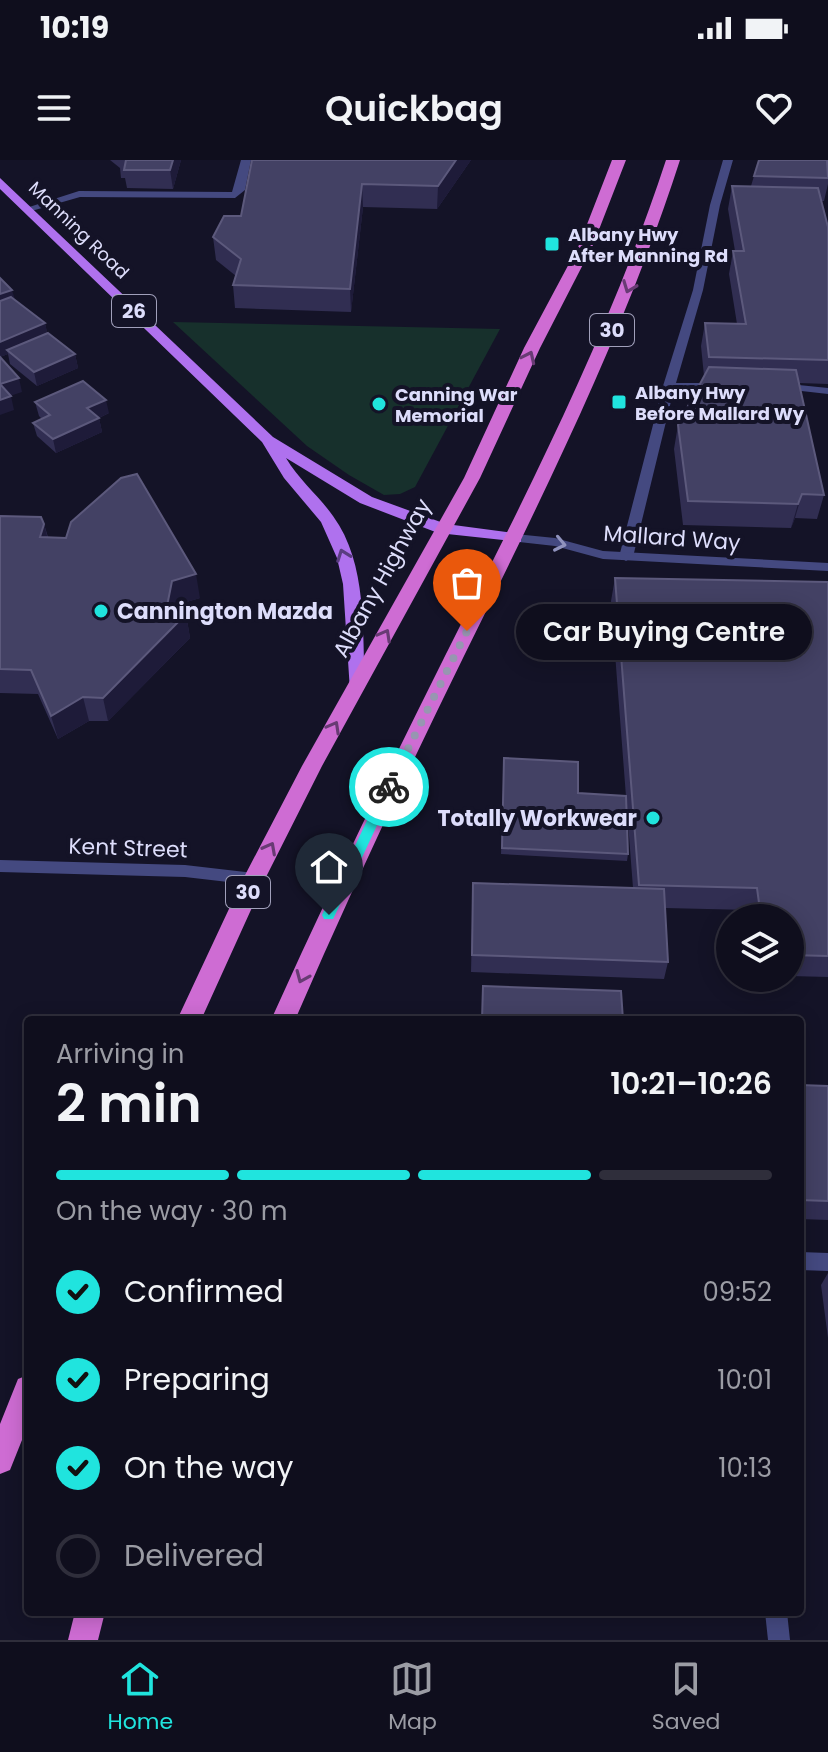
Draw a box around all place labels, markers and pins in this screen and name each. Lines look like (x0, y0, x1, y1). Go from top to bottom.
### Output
place label: Albany Hwy After Manning Rd (568, 222, 728, 268)
marker: Albany Hwy After Manning Rd (543, 235, 561, 253)
place label: Albany Hwy Before Mallard Wy (635, 380, 805, 426)
place label: Canning War Memorial (395, 382, 518, 428)
marker: Albany Hwy Before Mallard Wy (610, 393, 628, 411)
marker: Canning War Memorial (370, 395, 388, 413)
pin (433, 549, 501, 631)
place label: Cannington Mazda (117, 596, 333, 627)
marker: Cannington Mazda (92, 602, 110, 620)
callout: Car Buying Centre (515, 603, 811, 659)
place label: Totally Workwear (437, 803, 637, 834)
marker: Totally Workwear (644, 809, 662, 827)
pin (295, 833, 363, 915)

